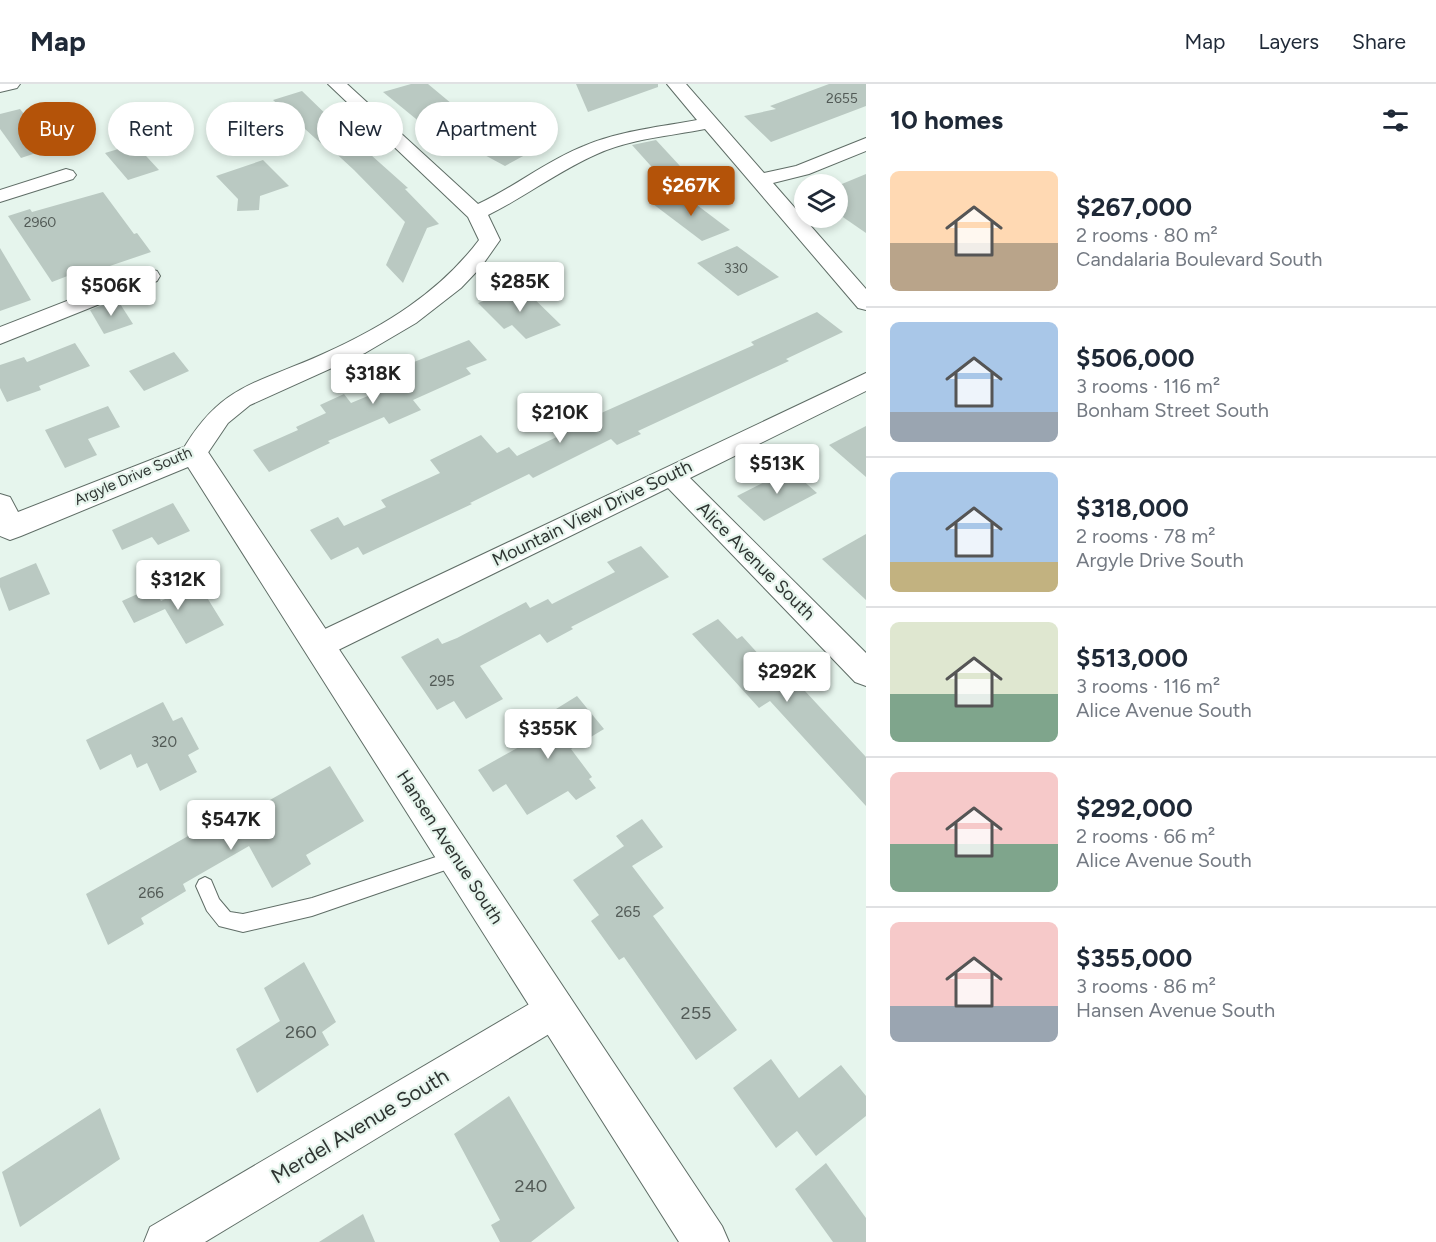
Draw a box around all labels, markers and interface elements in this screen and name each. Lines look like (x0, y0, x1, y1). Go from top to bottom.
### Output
text: Map (30, 24, 86, 58)
text: Map (1185, 29, 1225, 54)
text: Layers (1258, 29, 1319, 54)
text: Share (1352, 29, 1406, 54)
house number: 2655 (826, 90, 858, 107)
chip: Buy (18, 102, 96, 156)
chip: Rent (108, 102, 194, 156)
chip: Filters (206, 102, 305, 156)
chip: New (317, 102, 403, 156)
chip: Apartment (415, 102, 558, 156)
text: 10 homes (890, 104, 1003, 136)
icon: filters (1379, 104, 1412, 137)
pin: $267K (649, 166, 733, 217)
text: $267K (662, 173, 720, 197)
map controls (794, 174, 848, 228)
button: layers (794, 174, 848, 228)
text: $267,000 (1076, 191, 1192, 223)
icon: home (938, 195, 1010, 267)
house number: 2960 (24, 214, 56, 231)
text: 2 rooms · 80 m² (1076, 223, 1218, 247)
text: Candalaria Boulevard South (1076, 247, 1322, 271)
house number: 330 (724, 260, 748, 277)
pin: $285K (478, 262, 562, 313)
pin: $506K (69, 266, 153, 317)
text: $285K (490, 269, 550, 293)
text: $506K (81, 273, 141, 297)
text: $506,000 (1076, 342, 1195, 374)
icon: home (938, 346, 1010, 418)
pin: $318K (331, 354, 415, 405)
text: $318K (345, 361, 401, 385)
text: 3 rooms · 116 m² (1076, 374, 1220, 398)
pin: $210K (518, 393, 602, 444)
text: Bonham Street South (1076, 398, 1269, 422)
text: $210K (531, 400, 589, 424)
street label: Argyle Drive South (72, 443, 194, 509)
pin: $513K (735, 444, 819, 495)
text: $513K (749, 451, 805, 475)
street label: Mountain View Drive South (488, 455, 696, 571)
text: $318,000 (1076, 492, 1189, 524)
icon: home (938, 496, 1010, 568)
street label: Alice Avenue South (692, 497, 820, 625)
text: 2 rooms · 78 m² (1076, 524, 1216, 548)
text: Argyle Drive South (1076, 548, 1244, 572)
pin: $312K (136, 560, 220, 611)
text: $312K (150, 567, 206, 591)
text: $513,000 (1076, 642, 1188, 674)
icon: home (938, 646, 1010, 718)
pin: $292K (745, 652, 829, 703)
text: $292K (757, 659, 817, 683)
house number: 295 (429, 672, 455, 690)
text: 3 rooms · 116 m² (1076, 674, 1220, 698)
text: Alice Avenue South (1076, 698, 1252, 722)
pin: $355K (506, 709, 590, 760)
text: $355K (519, 716, 577, 740)
house number: 320 (151, 733, 177, 751)
street label: Hansen Avenue South (392, 766, 508, 928)
text: $292,000 (1076, 792, 1193, 824)
icon: home (938, 796, 1010, 868)
pin: $547K (189, 800, 273, 851)
text: $547K (201, 807, 261, 831)
text: 2 rooms · 66 m² (1076, 824, 1215, 848)
text: Alice Avenue South (1076, 848, 1252, 872)
house number: 266 (138, 884, 164, 902)
house number: 265 (615, 903, 641, 921)
text: $355,000 (1076, 942, 1192, 974)
icon: home (938, 946, 1010, 1018)
text: 3 rooms · 86 m² (1076, 974, 1216, 998)
text: Hansen Avenue South (1076, 998, 1275, 1022)
house number: 255 (681, 1002, 711, 1024)
house number: 260 (285, 1021, 317, 1043)
street label: Merdel Avenue South (266, 1063, 453, 1188)
house number: 240 (515, 1175, 547, 1197)

